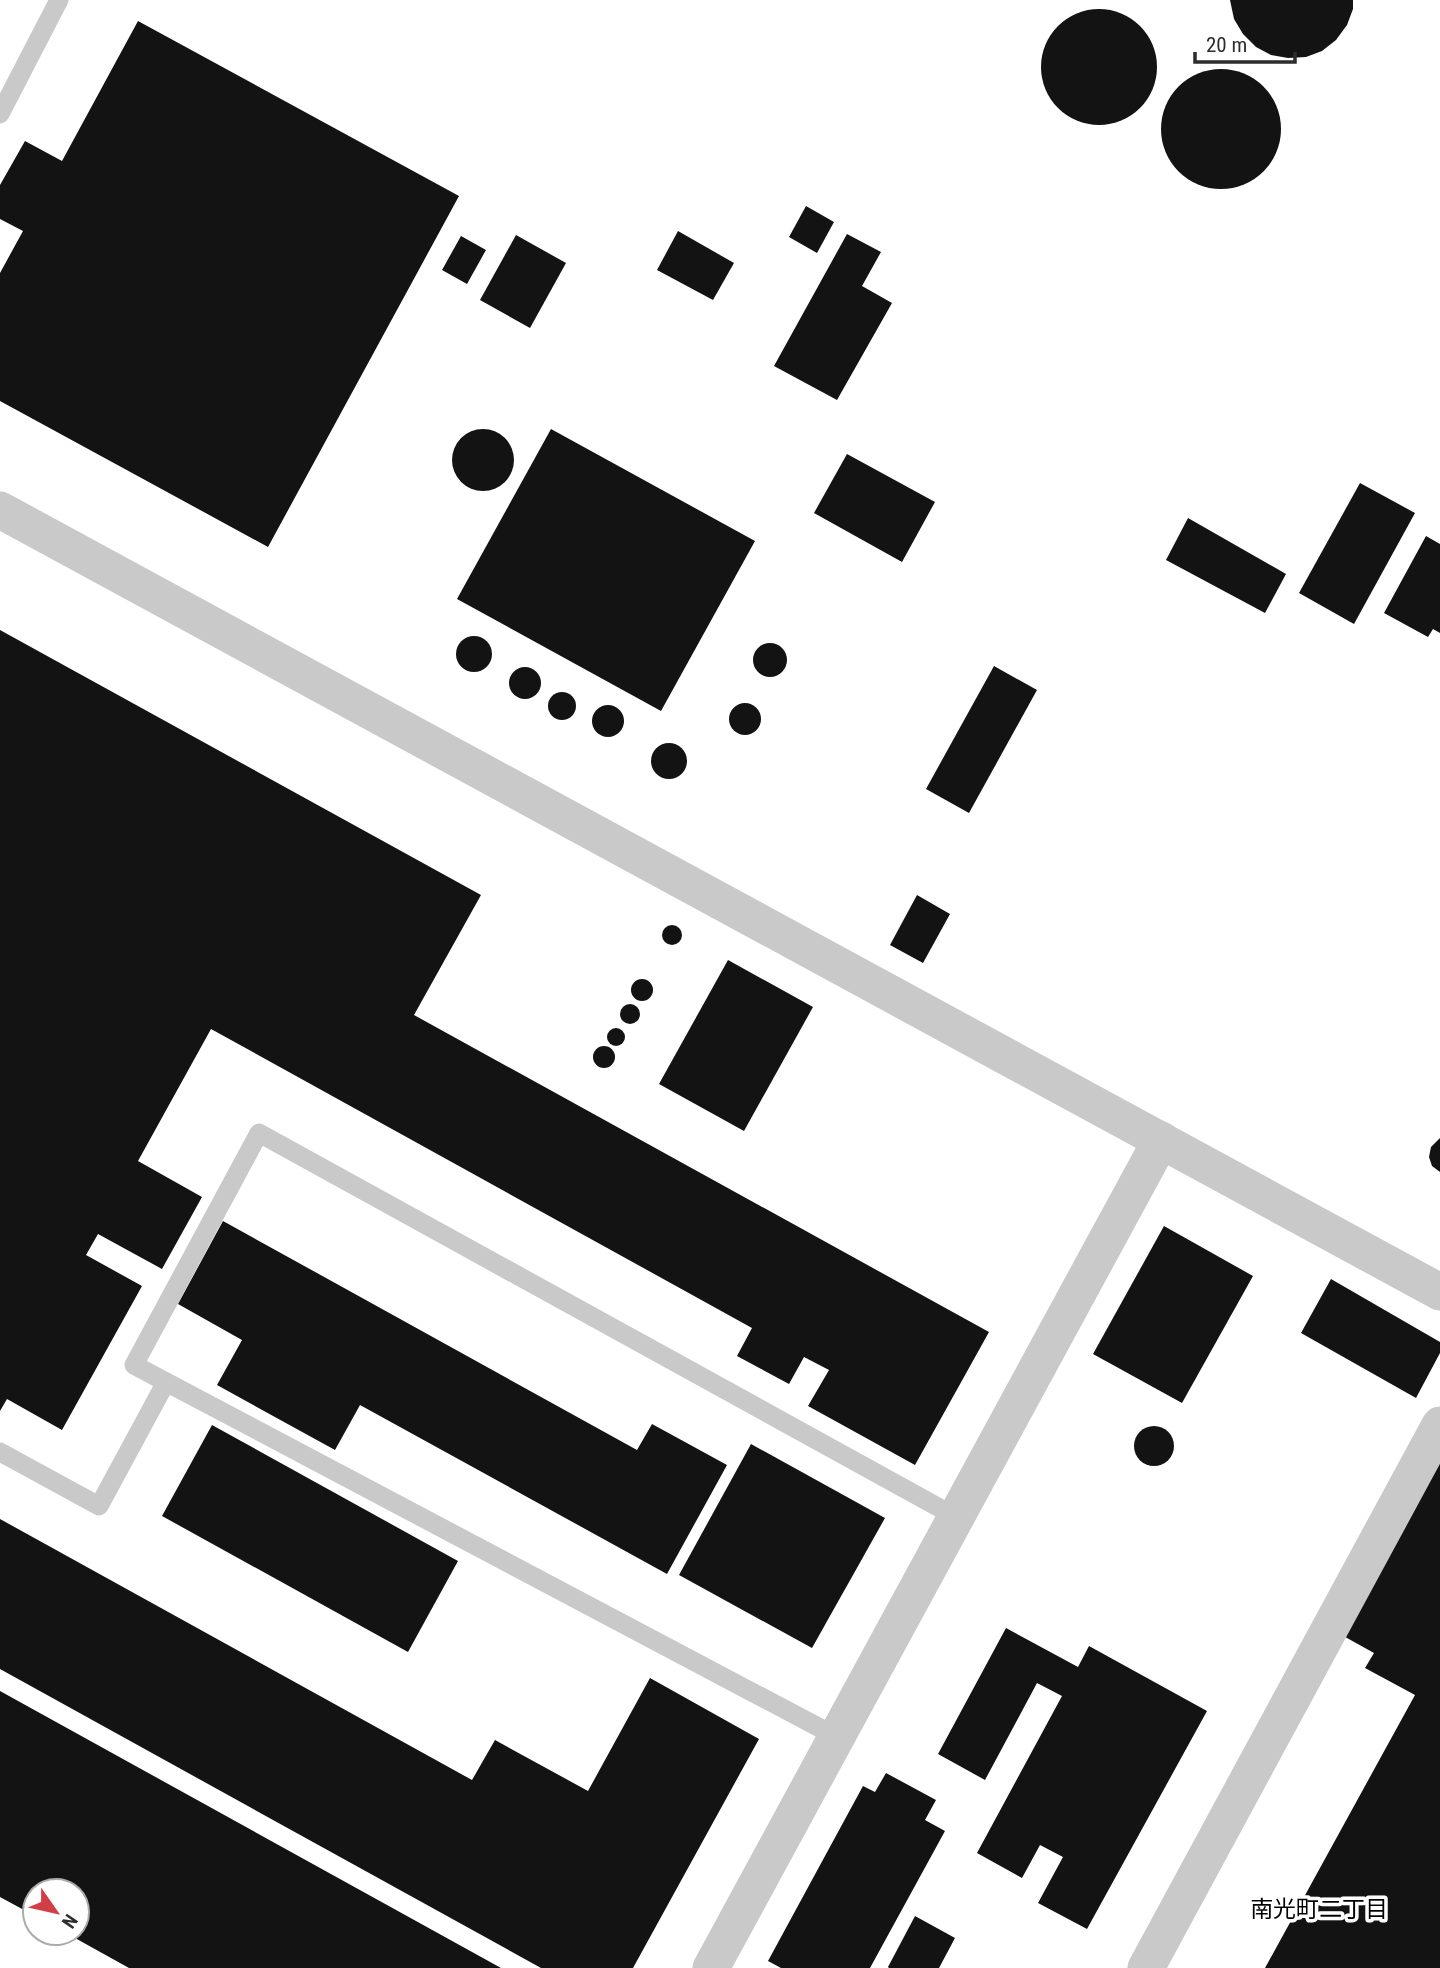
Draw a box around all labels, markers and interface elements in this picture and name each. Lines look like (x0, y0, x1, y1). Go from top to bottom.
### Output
scale bar (1195, 21, 1295, 65)
text: 20 m (1206, 33, 1247, 57)
north arrow (21, 1877, 91, 1947)
district label: 南光町二丁目 (1250, 1896, 1388, 1923)
text: N (57, 1910, 82, 1932)

